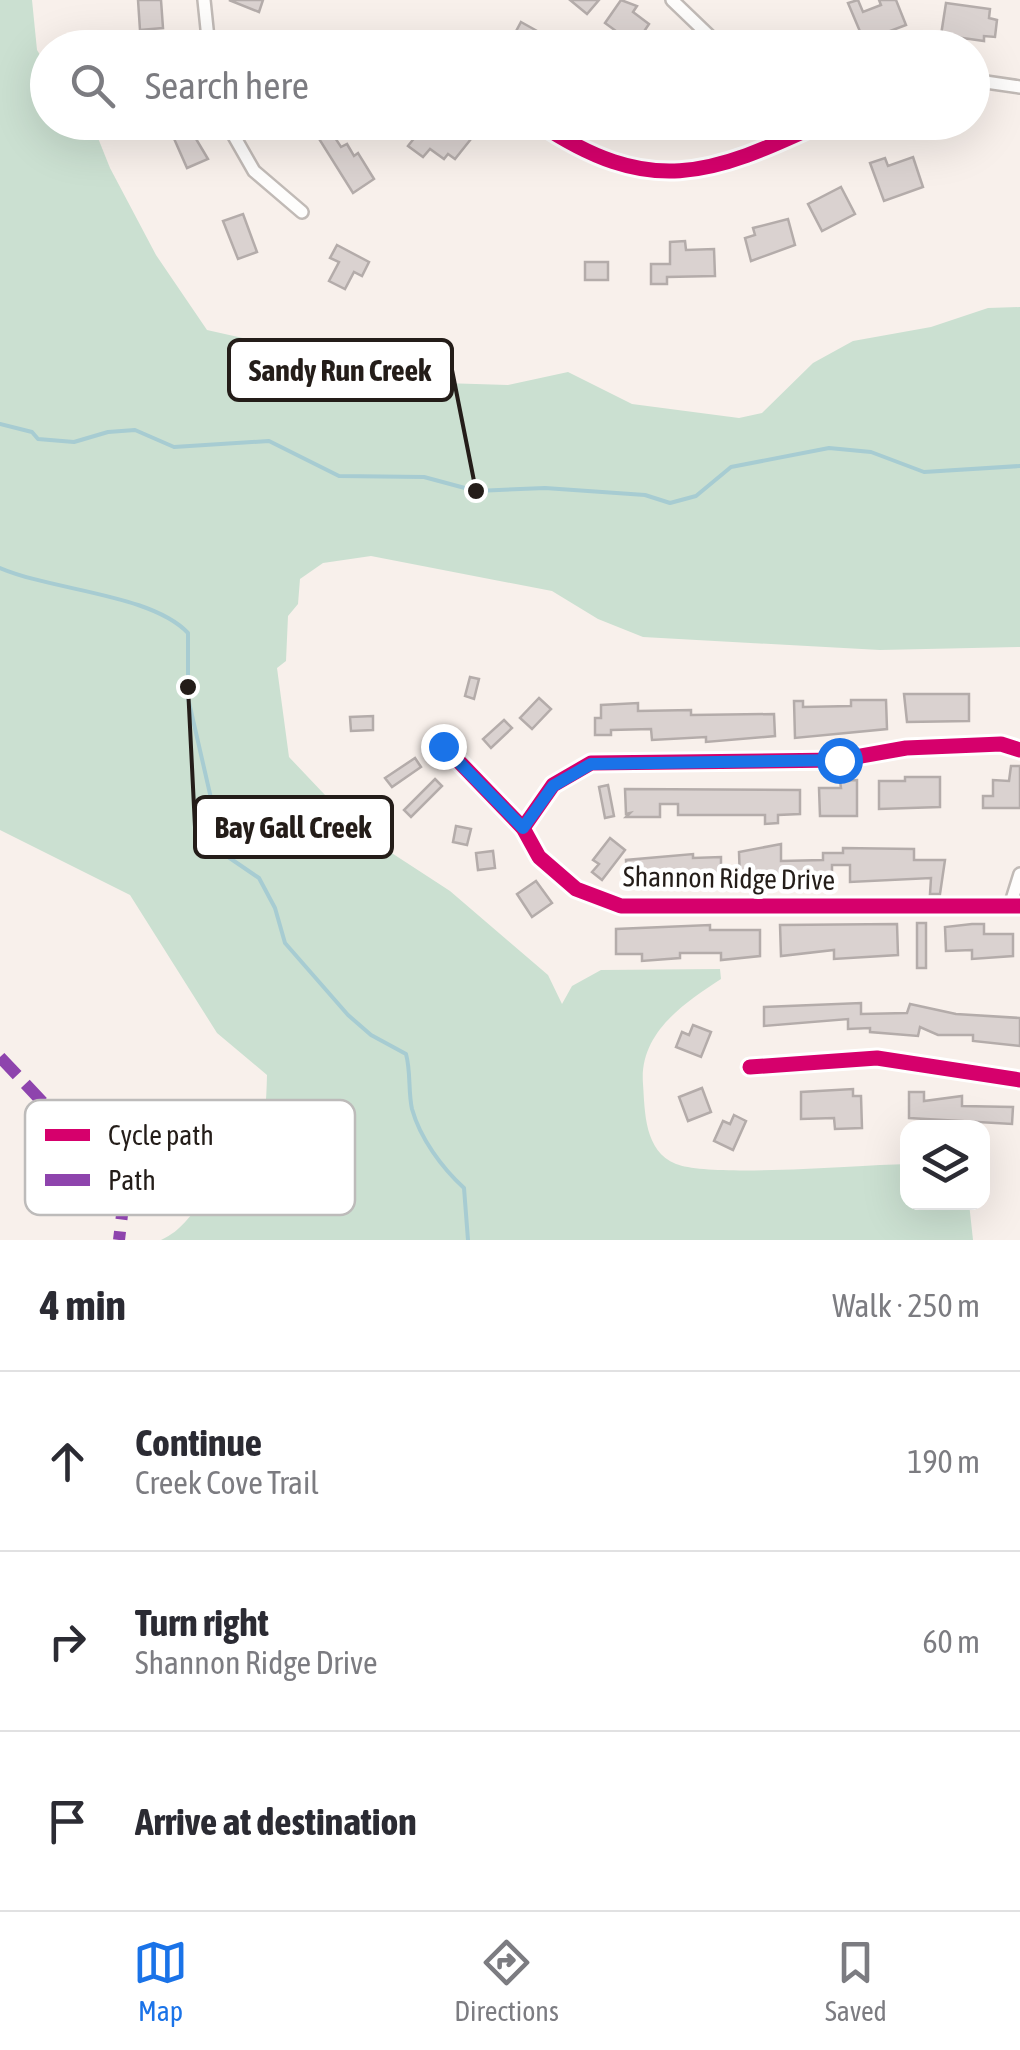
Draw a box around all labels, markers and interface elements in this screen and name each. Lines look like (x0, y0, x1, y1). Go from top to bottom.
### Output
search box (30, 30, 990, 140)
icon: search (65, 58, 120, 113)
text: Search here (145, 64, 309, 107)
callout: Sandy Run Creek (229, 340, 452, 400)
text: Sandy Run Creek (249, 353, 432, 387)
route end (421, 724, 467, 770)
route start (817, 738, 863, 784)
callout: Bay Gall Creek (195, 797, 392, 857)
text: Bay Gall Creek (214, 810, 372, 844)
street label: Shannon Ridge Drive (623, 860, 835, 896)
legend (25, 1100, 355, 1215)
text: Cycle path (108, 1119, 214, 1151)
map controls (900, 1120, 990, 1210)
button: layers (900, 1120, 990, 1210)
text: Path (108, 1164, 156, 1196)
text: 4 min (40, 1281, 126, 1329)
text: Walk · 250 m (832, 1287, 980, 1324)
text: Continue (135, 1421, 262, 1464)
icon: ahead (40, 1434, 95, 1489)
text: 190 m (907, 1443, 980, 1480)
text: Creek Cove Trail (135, 1464, 319, 1501)
text: Turn right (135, 1601, 269, 1644)
icon: right (40, 1614, 95, 1669)
text: 60 m (922, 1623, 980, 1660)
text: Shannon Ridge Drive (135, 1644, 378, 1681)
icon: arrive (40, 1794, 95, 1849)
text: Arrive at destination (135, 1800, 417, 1843)
tab: Map (133, 1935, 188, 2027)
tab: Directions (454, 1935, 559, 2027)
tab: Saved (825, 1935, 887, 2027)

